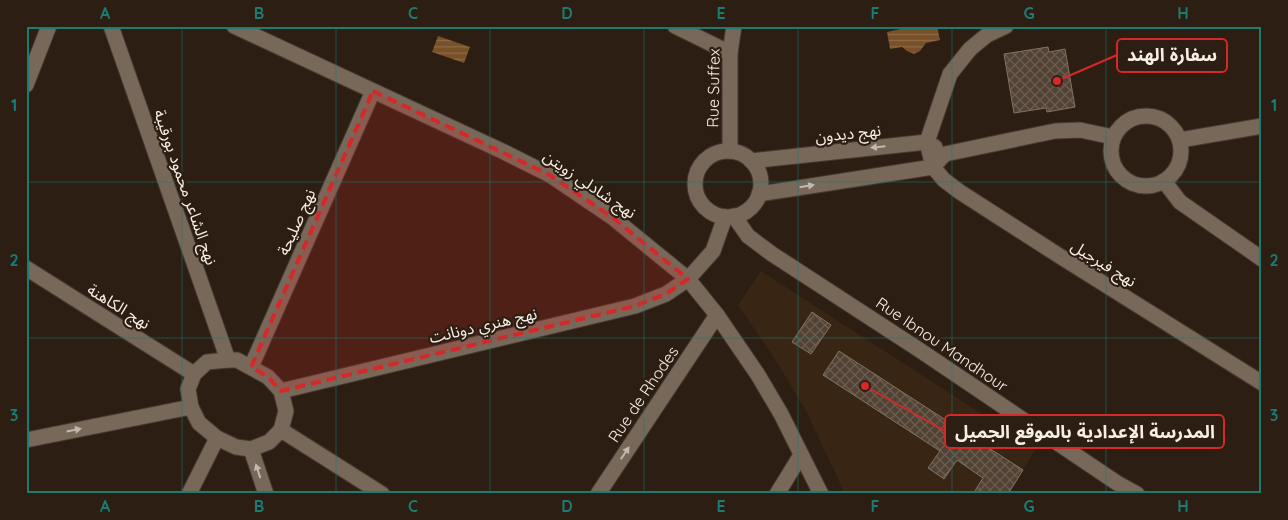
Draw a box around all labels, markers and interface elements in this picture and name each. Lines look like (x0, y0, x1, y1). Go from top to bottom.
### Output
text: A (100, 3, 111, 23)
text: B (254, 3, 264, 23)
text: C (408, 3, 418, 23)
text: D (561, 3, 573, 23)
text: E (716, 3, 726, 23)
text: F (871, 3, 880, 23)
text: G (1023, 3, 1035, 23)
text: H (1177, 3, 1189, 23)
callout: سفارة الهند (1117, 39, 1227, 72)
text: سفارة الهند (1127, 43, 1217, 66)
street label: Rue Suffex (702, 48, 724, 128)
text: 1 (11, 95, 17, 115)
text: 1 (1271, 95, 1277, 115)
street label: نهج الشاعر محمود بورقيبة (147, 107, 222, 268)
street label: نهج ديدون (814, 120, 882, 149)
one-way arrow (870, 144, 886, 152)
street label: نهج شادلي زويتن (538, 146, 640, 225)
one-way arrow (800, 182, 816, 190)
street label: نهج صليحة (273, 186, 322, 259)
street label: نهج فيرجيل (1066, 235, 1140, 293)
text: 2 (9, 250, 19, 270)
text: 2 (1269, 250, 1279, 270)
street label: نهج الكاهنة (82, 279, 154, 336)
street label: Rue Ibnou Mandhour (872, 292, 1012, 396)
street label: نهج هنري دونانت (427, 303, 540, 350)
street label: Rue de Rhodes (603, 342, 683, 446)
text: 3 (10, 405, 18, 425)
text: 3 (1270, 405, 1278, 425)
callout: المدرسة الإعدادية بالموقع الجميل (945, 415, 1224, 448)
text: المدرسة الإعدادية بالموقع الجميل (955, 420, 1215, 445)
one-way arrow (66, 426, 82, 434)
one-way arrow (620, 446, 630, 460)
one-way arrow (254, 464, 262, 479)
text: A (100, 496, 111, 516)
text: B (254, 496, 264, 516)
text: C (408, 496, 418, 516)
text: D (561, 496, 573, 516)
text: E (716, 496, 726, 516)
text: F (871, 496, 880, 516)
text: G (1023, 496, 1035, 516)
text: H (1177, 496, 1189, 516)

